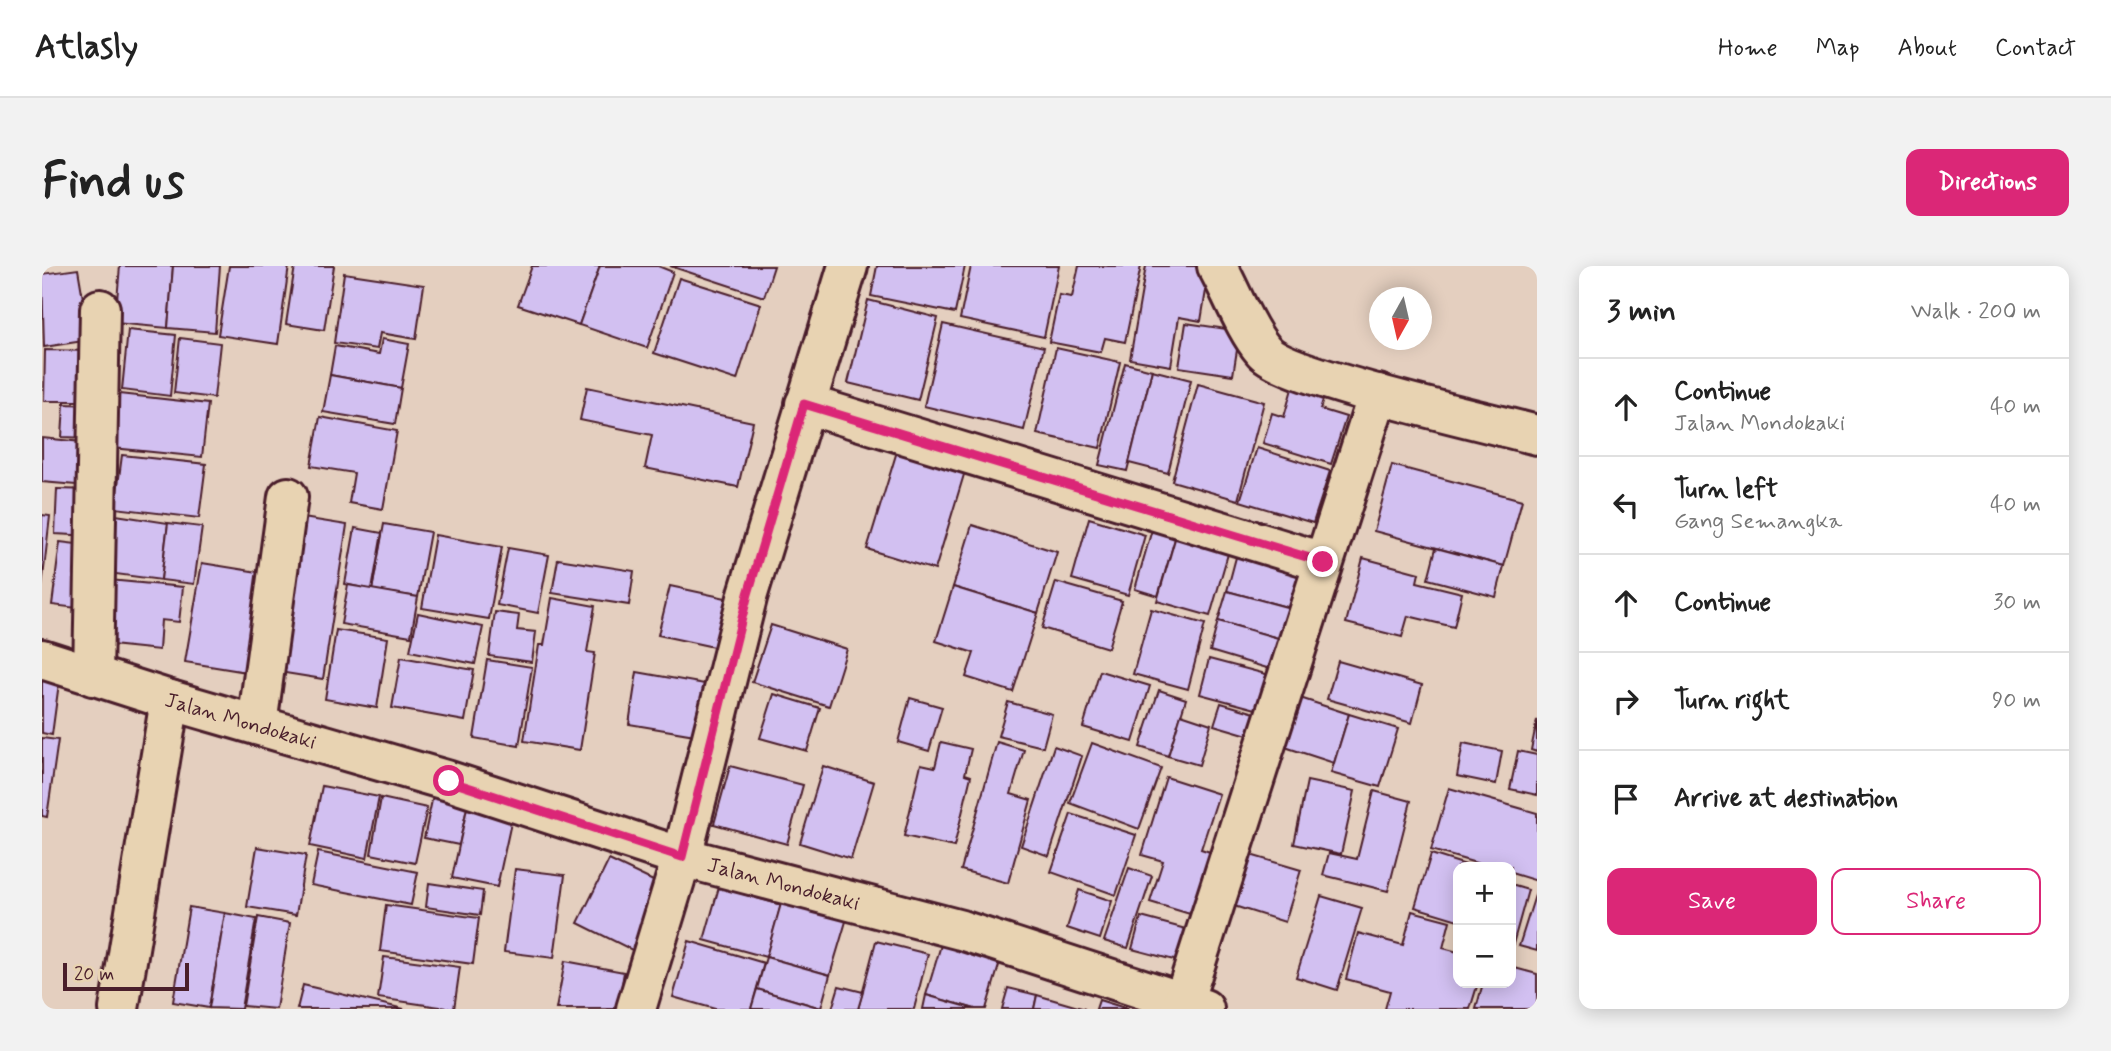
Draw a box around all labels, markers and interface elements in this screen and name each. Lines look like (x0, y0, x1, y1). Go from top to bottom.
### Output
text: Atlasly (35, 26, 138, 70)
text: Home (1718, 33, 1778, 64)
text: Map (1816, 33, 1860, 64)
text: About (1898, 33, 1957, 64)
text: Contact (1995, 33, 2076, 64)
button: Directions (1906, 149, 2069, 216)
text: Find us (42, 150, 185, 215)
north arrow (1369, 287, 1432, 350)
text: 3 min (1607, 292, 1676, 331)
text: Walk · 200 m (1911, 297, 2041, 327)
text: Continue (1674, 375, 1771, 409)
icon: ahead (1607, 388, 1645, 426)
text: 40 m (1990, 392, 2041, 422)
text: Jalan Mondokaki (1674, 409, 1845, 439)
text: Turn left (1674, 473, 1778, 507)
icon: left (1607, 486, 1645, 524)
text: 40 m (1990, 490, 2041, 520)
text: Gang Semangka (1674, 507, 1842, 537)
route end (1307, 546, 1338, 577)
icon: ahead (1607, 584, 1645, 622)
text: Continue (1674, 586, 1771, 620)
text: 30 m (1993, 588, 2041, 618)
icon: right (1607, 682, 1645, 720)
text: Turn right (1674, 684, 1790, 718)
street label: Jalan Mondokaki (161, 686, 319, 757)
text: 90 m (1992, 686, 2041, 716)
route start (433, 765, 464, 796)
icon: arrive (1607, 780, 1645, 818)
text: Arrive at destination (1674, 782, 1898, 816)
street label: Jalan Mondokaki (704, 851, 863, 918)
map controls (1453, 862, 1516, 988)
button: + (1453, 862, 1516, 925)
button: Save (1607, 868, 1817, 935)
button: Share (1831, 868, 2041, 935)
button: − (1453, 925, 1516, 988)
scale bar (63, 960, 189, 992)
text: 20 m (74, 962, 114, 987)

